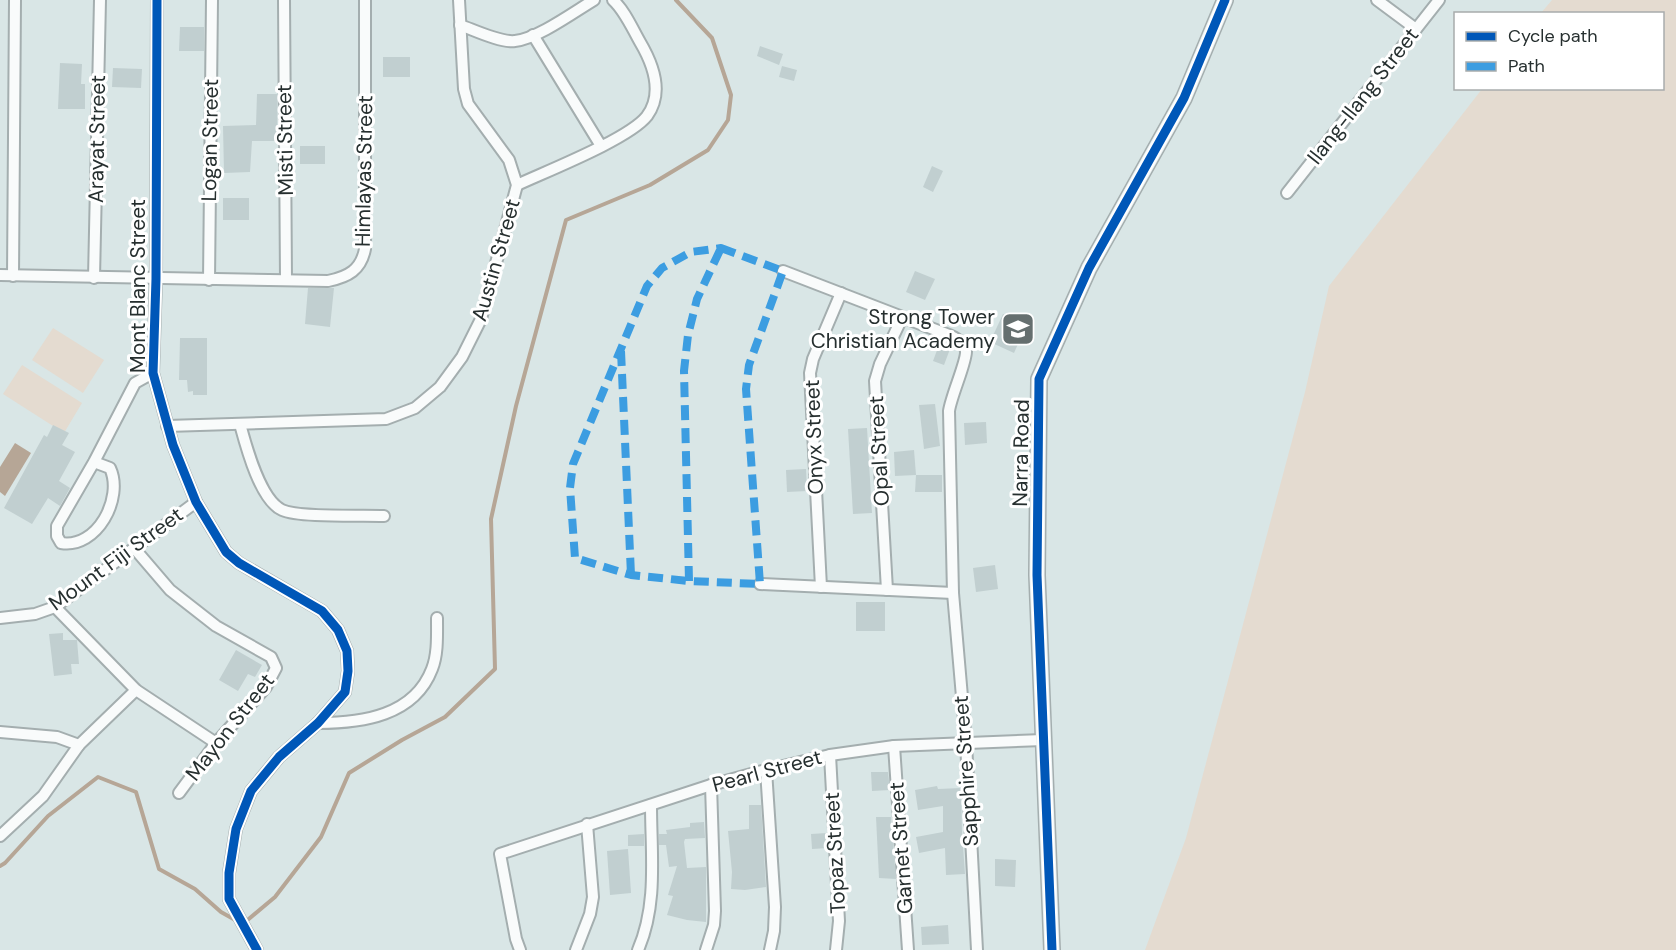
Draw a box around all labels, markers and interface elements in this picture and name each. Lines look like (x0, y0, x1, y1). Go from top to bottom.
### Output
legend (1454, 12, 1664, 90)
street label: Ilang-Ilang Street (1301, 22, 1425, 170)
text: Cycle path (1508, 24, 1598, 48)
text: Path (1508, 54, 1545, 78)
street label: Arayat Street (82, 75, 112, 203)
street label: Logan Street (195, 78, 225, 202)
street label: Misti Street (270, 84, 300, 196)
street label: Himlayas Street (349, 95, 379, 247)
street label: Austin Street (465, 195, 527, 325)
street label: Mont Blanc Street (124, 199, 152, 373)
place label: Strong Tower Christian Academy (811, 303, 995, 355)
school or university icon: Strong Tower Christian Academy (1000, 311, 1036, 347)
street label: Onyx Street (798, 379, 830, 495)
street label: Opal Street (862, 395, 896, 507)
street label: Narra Road (1006, 399, 1036, 507)
street label: Mount Fiji Street (43, 501, 189, 617)
street label: Mayon Street (179, 668, 281, 786)
street label: Sapphire Street (947, 694, 985, 848)
street label: Pearl Street (709, 743, 825, 799)
street label: Garnet Street (882, 781, 920, 915)
street label: Topaz Street (818, 792, 852, 914)

